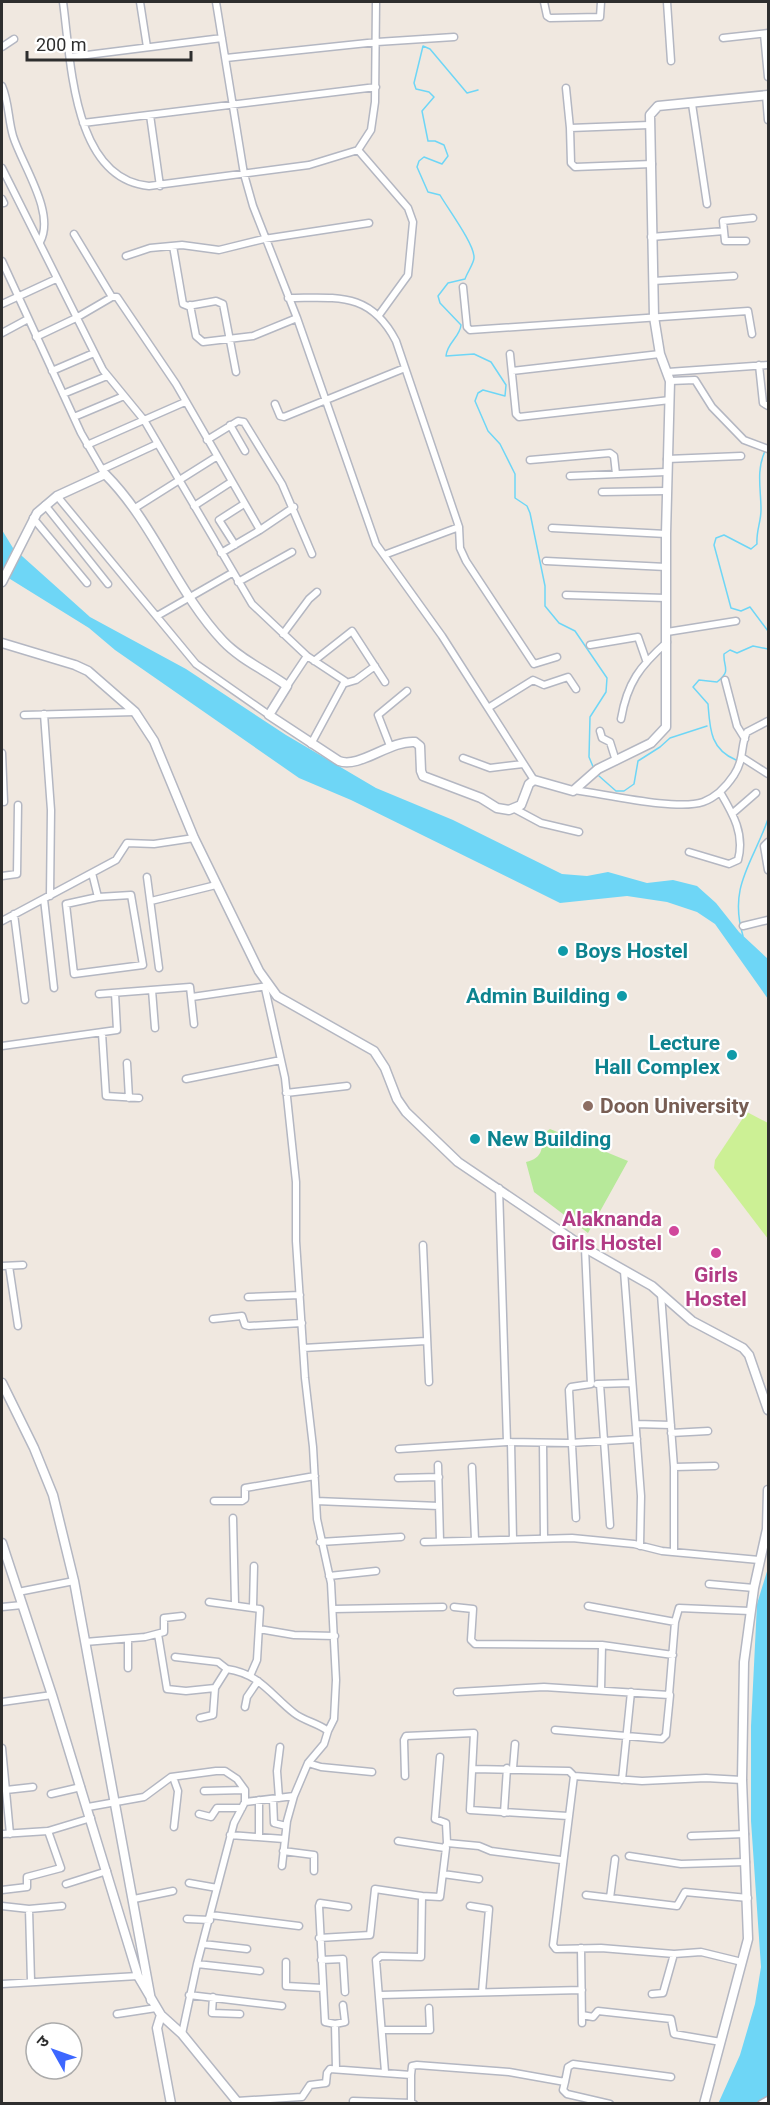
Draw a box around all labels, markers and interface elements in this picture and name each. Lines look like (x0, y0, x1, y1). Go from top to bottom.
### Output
scale bar (27, 24, 190, 62)
text: 200 m (36, 34, 87, 55)
place label: Boys Hostel (575, 939, 688, 963)
marker: Boys Hostel (556, 944, 570, 958)
place label: Admin Building (466, 984, 610, 1008)
marker: Admin Building (615, 989, 629, 1003)
place label: Lecture Hall Complex (594, 1031, 720, 1079)
marker: Lecture Hall Complex (725, 1048, 739, 1062)
place label: Doon University (600, 1094, 749, 1118)
marker: Doon University (581, 1099, 595, 1113)
place label: New Building (487, 1127, 611, 1151)
marker: New Building (468, 1132, 482, 1146)
place label: Alaknanda Girls Hostel (551, 1207, 662, 1255)
marker: Alaknanda Girls Hostel (667, 1224, 681, 1238)
marker: Girls Hostel (709, 1246, 723, 1260)
place label: Girls Hostel (685, 1263, 747, 1311)
north arrow (24, 2021, 84, 2081)
text: उ (33, 2032, 54, 2051)

